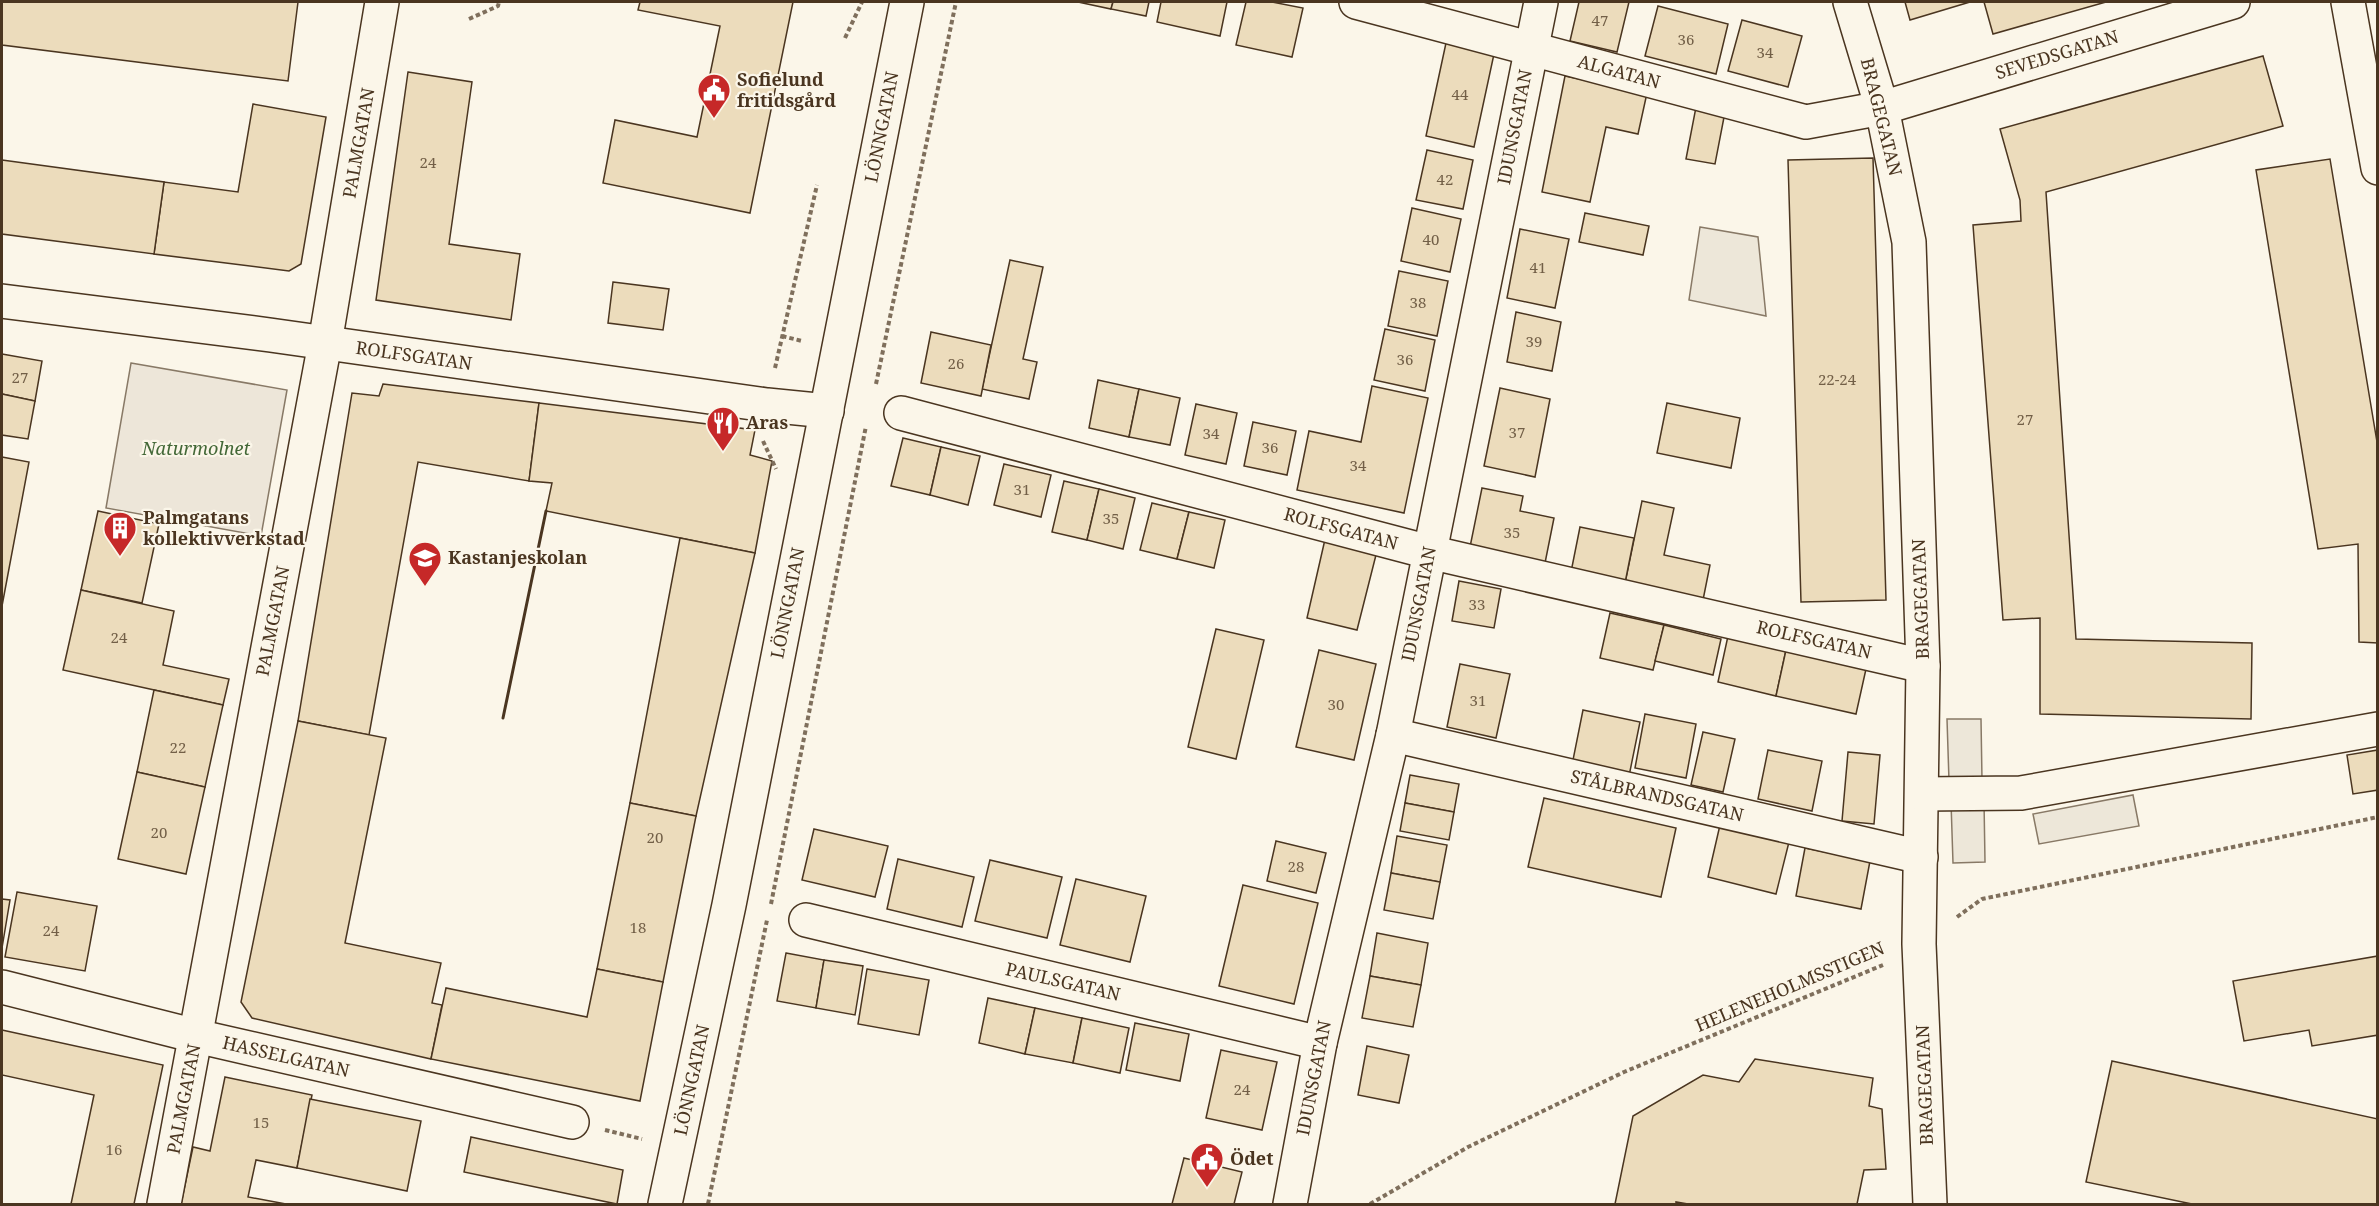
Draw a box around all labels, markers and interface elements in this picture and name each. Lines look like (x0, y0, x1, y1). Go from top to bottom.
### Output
house number: 47 (1592, 10, 1608, 30)
street label: SEVEDSGATAN (1992, 24, 2122, 84)
house number: 36 (1678, 29, 1694, 49)
house number: 34 (1757, 42, 1774, 62)
street label: ALGATAN (1575, 48, 1664, 94)
street label: BRAGEGATAN (1856, 55, 1908, 179)
place label: Sofielund fritidsgård (737, 67, 836, 112)
street label: IDUNSGATAN (1491, 67, 1537, 187)
street label: LÖNNGATAN (858, 69, 904, 185)
public building icon: Sofielund fritidsgård (696, 72, 732, 119)
house number: 44 (1452, 84, 1469, 104)
street label: PALMGATAN (337, 86, 380, 200)
house number: 24 (420, 152, 437, 172)
house number: 42 (1437, 169, 1453, 189)
house number: 40 (1423, 229, 1439, 249)
house number: 41 (1530, 257, 1546, 277)
house number: 38 (1410, 292, 1426, 312)
house number: 39 (1526, 331, 1542, 351)
street label: ROLFSGATAN (354, 335, 474, 375)
house number: 36 (1397, 349, 1413, 369)
house number: 26 (948, 353, 964, 373)
house number: 27 (12, 367, 28, 387)
house number: 22-24 (1818, 369, 1857, 389)
restaurant icon: Aras (705, 405, 741, 452)
house number: 27 (2017, 409, 2033, 429)
place label: Aras (746, 410, 788, 434)
house number: 37 (1509, 422, 1525, 442)
house number: 34 (1203, 423, 1220, 443)
park label: Naturmolnet (141, 436, 250, 460)
house number: 36 (1262, 437, 1278, 457)
house number: 34 (1350, 455, 1367, 475)
house number: 31 (1014, 479, 1030, 499)
street label: ROLFSGATAN (1282, 501, 1401, 555)
place label: Palmgatans kollektivverkstad (143, 505, 305, 550)
house number: 35 (1103, 508, 1119, 528)
building icon: Palmgatans kollektivverkstad (102, 510, 138, 557)
house number: 35 (1504, 522, 1520, 542)
street label: BRAGEGATAN (1906, 538, 1934, 660)
school or university icon: Kastanjeskolan (407, 540, 443, 587)
street label: IDUNSGATAN (1395, 544, 1441, 664)
place label: Kastanjeskolan (448, 545, 587, 569)
street label: LÖNNGATAN (764, 545, 810, 661)
street label: PALMGATAN (250, 563, 294, 678)
house number: 33 (1469, 594, 1485, 614)
street label: ROLFSGATAN (1754, 614, 1874, 664)
house number: 24 (111, 627, 128, 647)
house number: 31 (1470, 690, 1486, 710)
house number: 30 (1328, 694, 1344, 714)
house number: 22 (170, 737, 186, 757)
street label: STÅLBRANDSGATAN (1568, 763, 1746, 827)
house number: 20 (151, 822, 167, 842)
house number: 20 (647, 827, 663, 847)
house number: 28 (1288, 856, 1304, 876)
house number: 18 (630, 917, 646, 937)
house number: 24 (43, 920, 60, 940)
street label: HELENEHOLMSSTIGEN (1691, 935, 1888, 1037)
street label: PAULSGATAN (1003, 956, 1123, 1006)
street label: IDUNSGATAN (1290, 1018, 1336, 1138)
street label: LÖNNGATAN (668, 1022, 715, 1137)
street label: BRAGEGATAN (1910, 1024, 1938, 1146)
street label: HASSELGATAN (220, 1030, 352, 1082)
street label: PALMGATAN (161, 1041, 205, 1156)
house number: 24 (1234, 1079, 1251, 1099)
house number: 15 (253, 1112, 269, 1132)
house number: 16 (106, 1139, 122, 1159)
public building icon: Ödet (1189, 1141, 1225, 1188)
place label: Ödet (1230, 1146, 1273, 1170)

